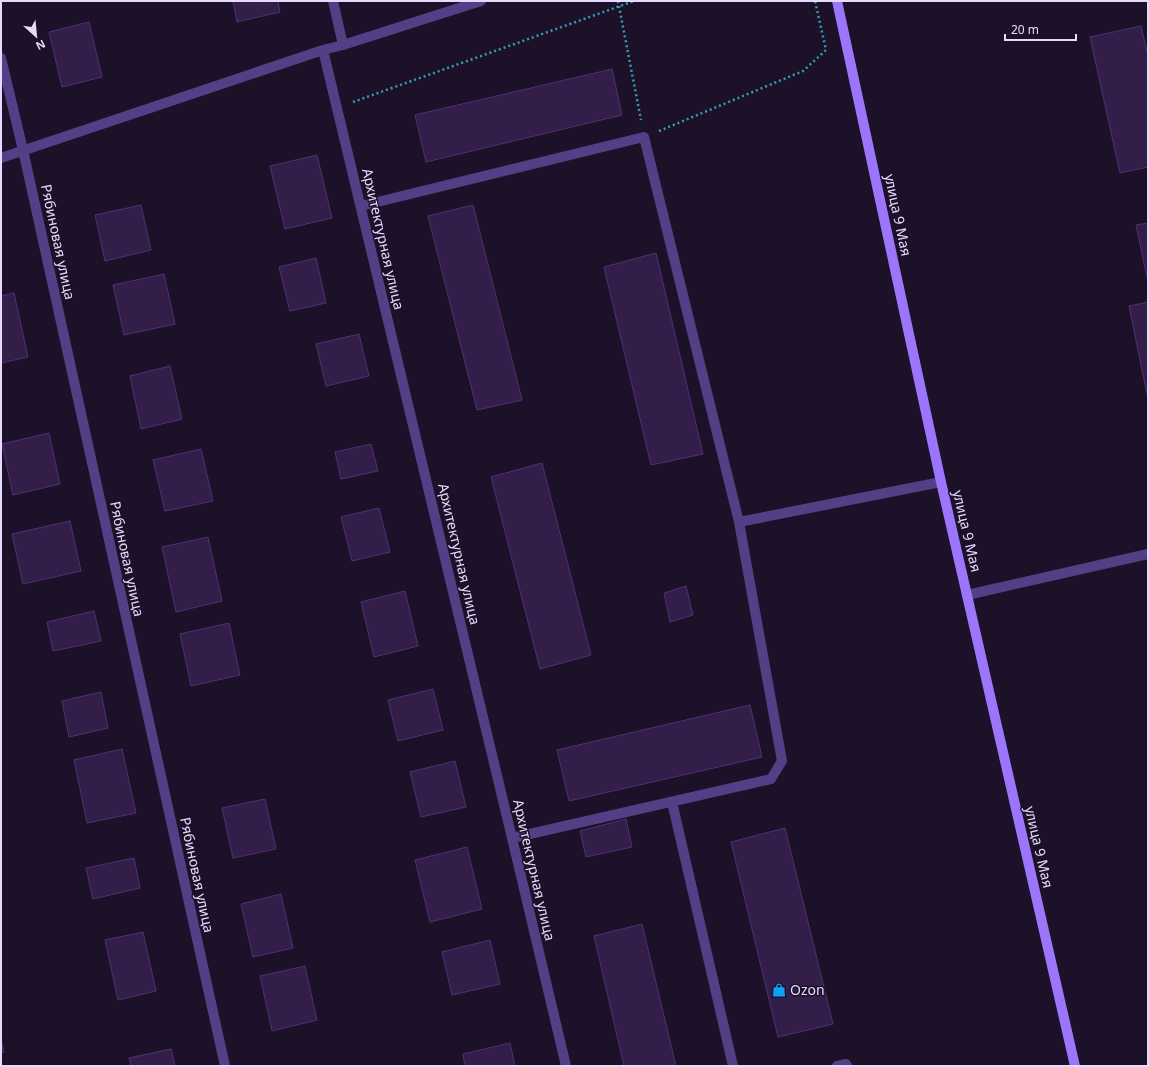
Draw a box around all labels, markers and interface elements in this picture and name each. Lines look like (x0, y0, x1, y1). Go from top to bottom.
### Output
north arrow (16, 16, 56, 56)
scale bar (1005, 16, 1076, 42)
text: 20 m (1011, 21, 1039, 38)
text: N (33, 37, 48, 54)
street label: Архитектурная улица (358, 166, 409, 311)
street label: улица 9 Мая (881, 172, 916, 258)
street label: Рябиновая улица (37, 182, 80, 301)
street label: Архитектурная улица (434, 481, 485, 626)
street label: улица 9 Мая (949, 488, 986, 574)
street label: Рябиновая улица (106, 499, 149, 618)
street label: Архитектурная улица (509, 797, 560, 942)
street label: улица 9 Мая (1021, 804, 1058, 890)
street label: Рябиновая улица (176, 815, 219, 934)
place label: Ozon (790, 980, 825, 999)
shop icon: Ozon (771, 982, 787, 998)

